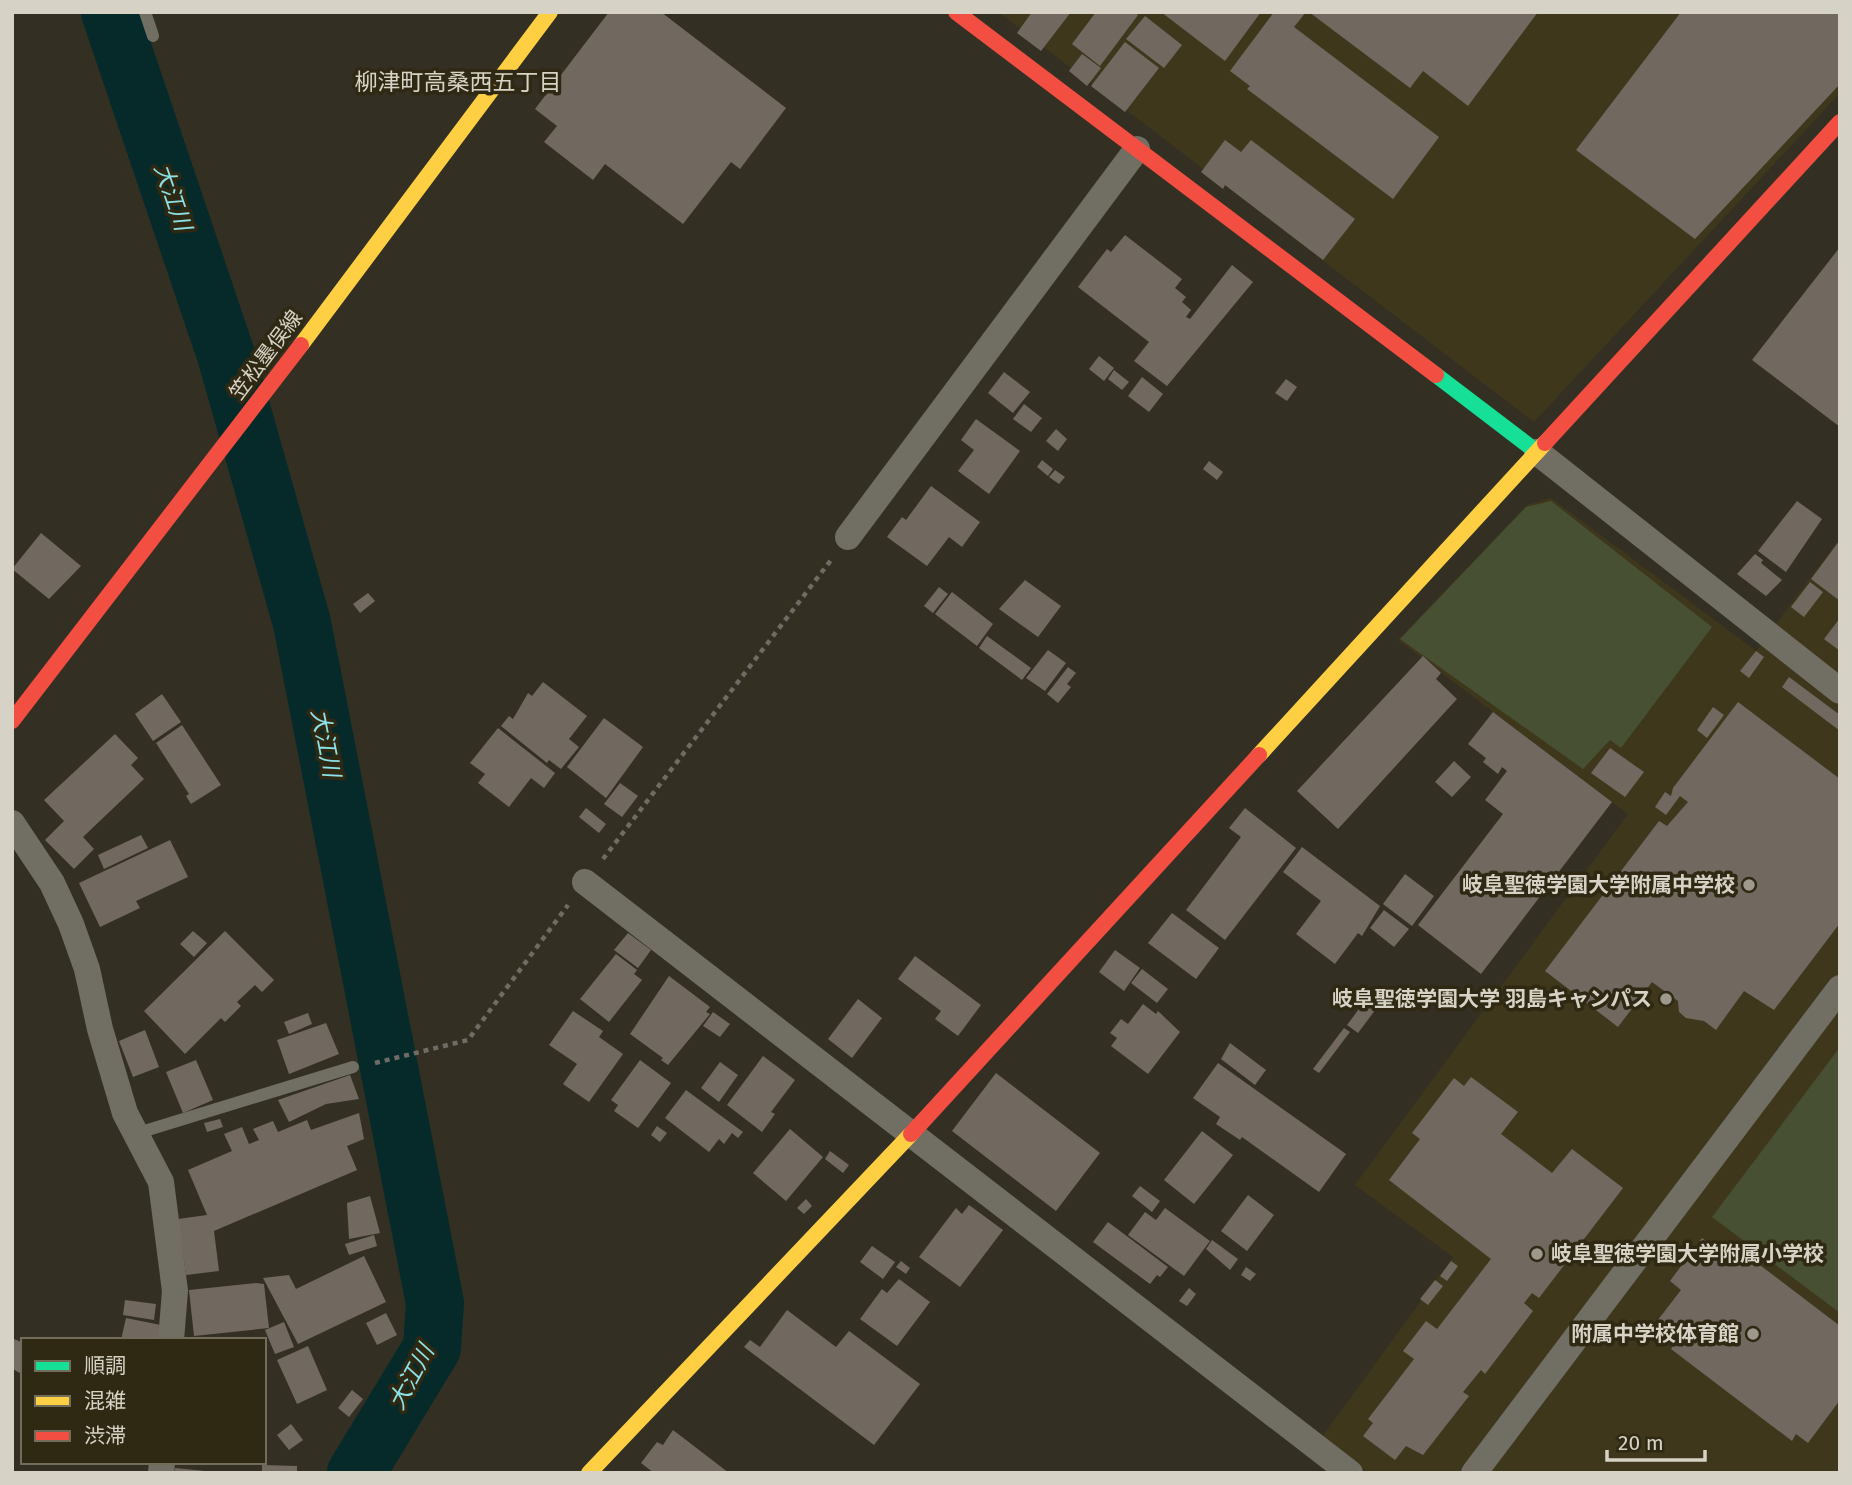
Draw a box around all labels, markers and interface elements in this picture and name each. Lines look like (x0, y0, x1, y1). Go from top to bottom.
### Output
district label: 柳津町高桑西五丁目 (355, 68, 562, 96)
water label: 大江川 (149, 160, 198, 237)
street label: 笠松墨俣線 (224, 305, 308, 405)
water label: 大江川 (306, 706, 347, 782)
place label: 岐阜聖徳学園大学附属中学校 (1462, 872, 1735, 898)
marker: 岐阜聖徳学園大学附属中学校 (1741, 877, 1757, 893)
place label: 岐阜聖徳学園大学 羽島キャンパス (1332, 986, 1652, 1012)
marker: 岐阜聖徳学園大学 羽島キャンパス (1658, 991, 1674, 1007)
place label: 岐阜聖徳学園大学附属小学校 (1551, 1241, 1824, 1267)
marker: 岐阜聖徳学園大学附属小学校 (1529, 1246, 1545, 1262)
place label: 附属中学校体育館 (1571, 1321, 1739, 1347)
marker: 附属中学校体育館 (1745, 1326, 1761, 1342)
water label: 大江川 (382, 1337, 441, 1414)
legend (21, 1338, 266, 1464)
text: 順調 (84, 1353, 126, 1379)
text: 混雑 (84, 1388, 126, 1414)
scale bar (1607, 1418, 1705, 1462)
text: 渋滞 (84, 1423, 126, 1449)
text: 20 m (1618, 1430, 1664, 1456)

